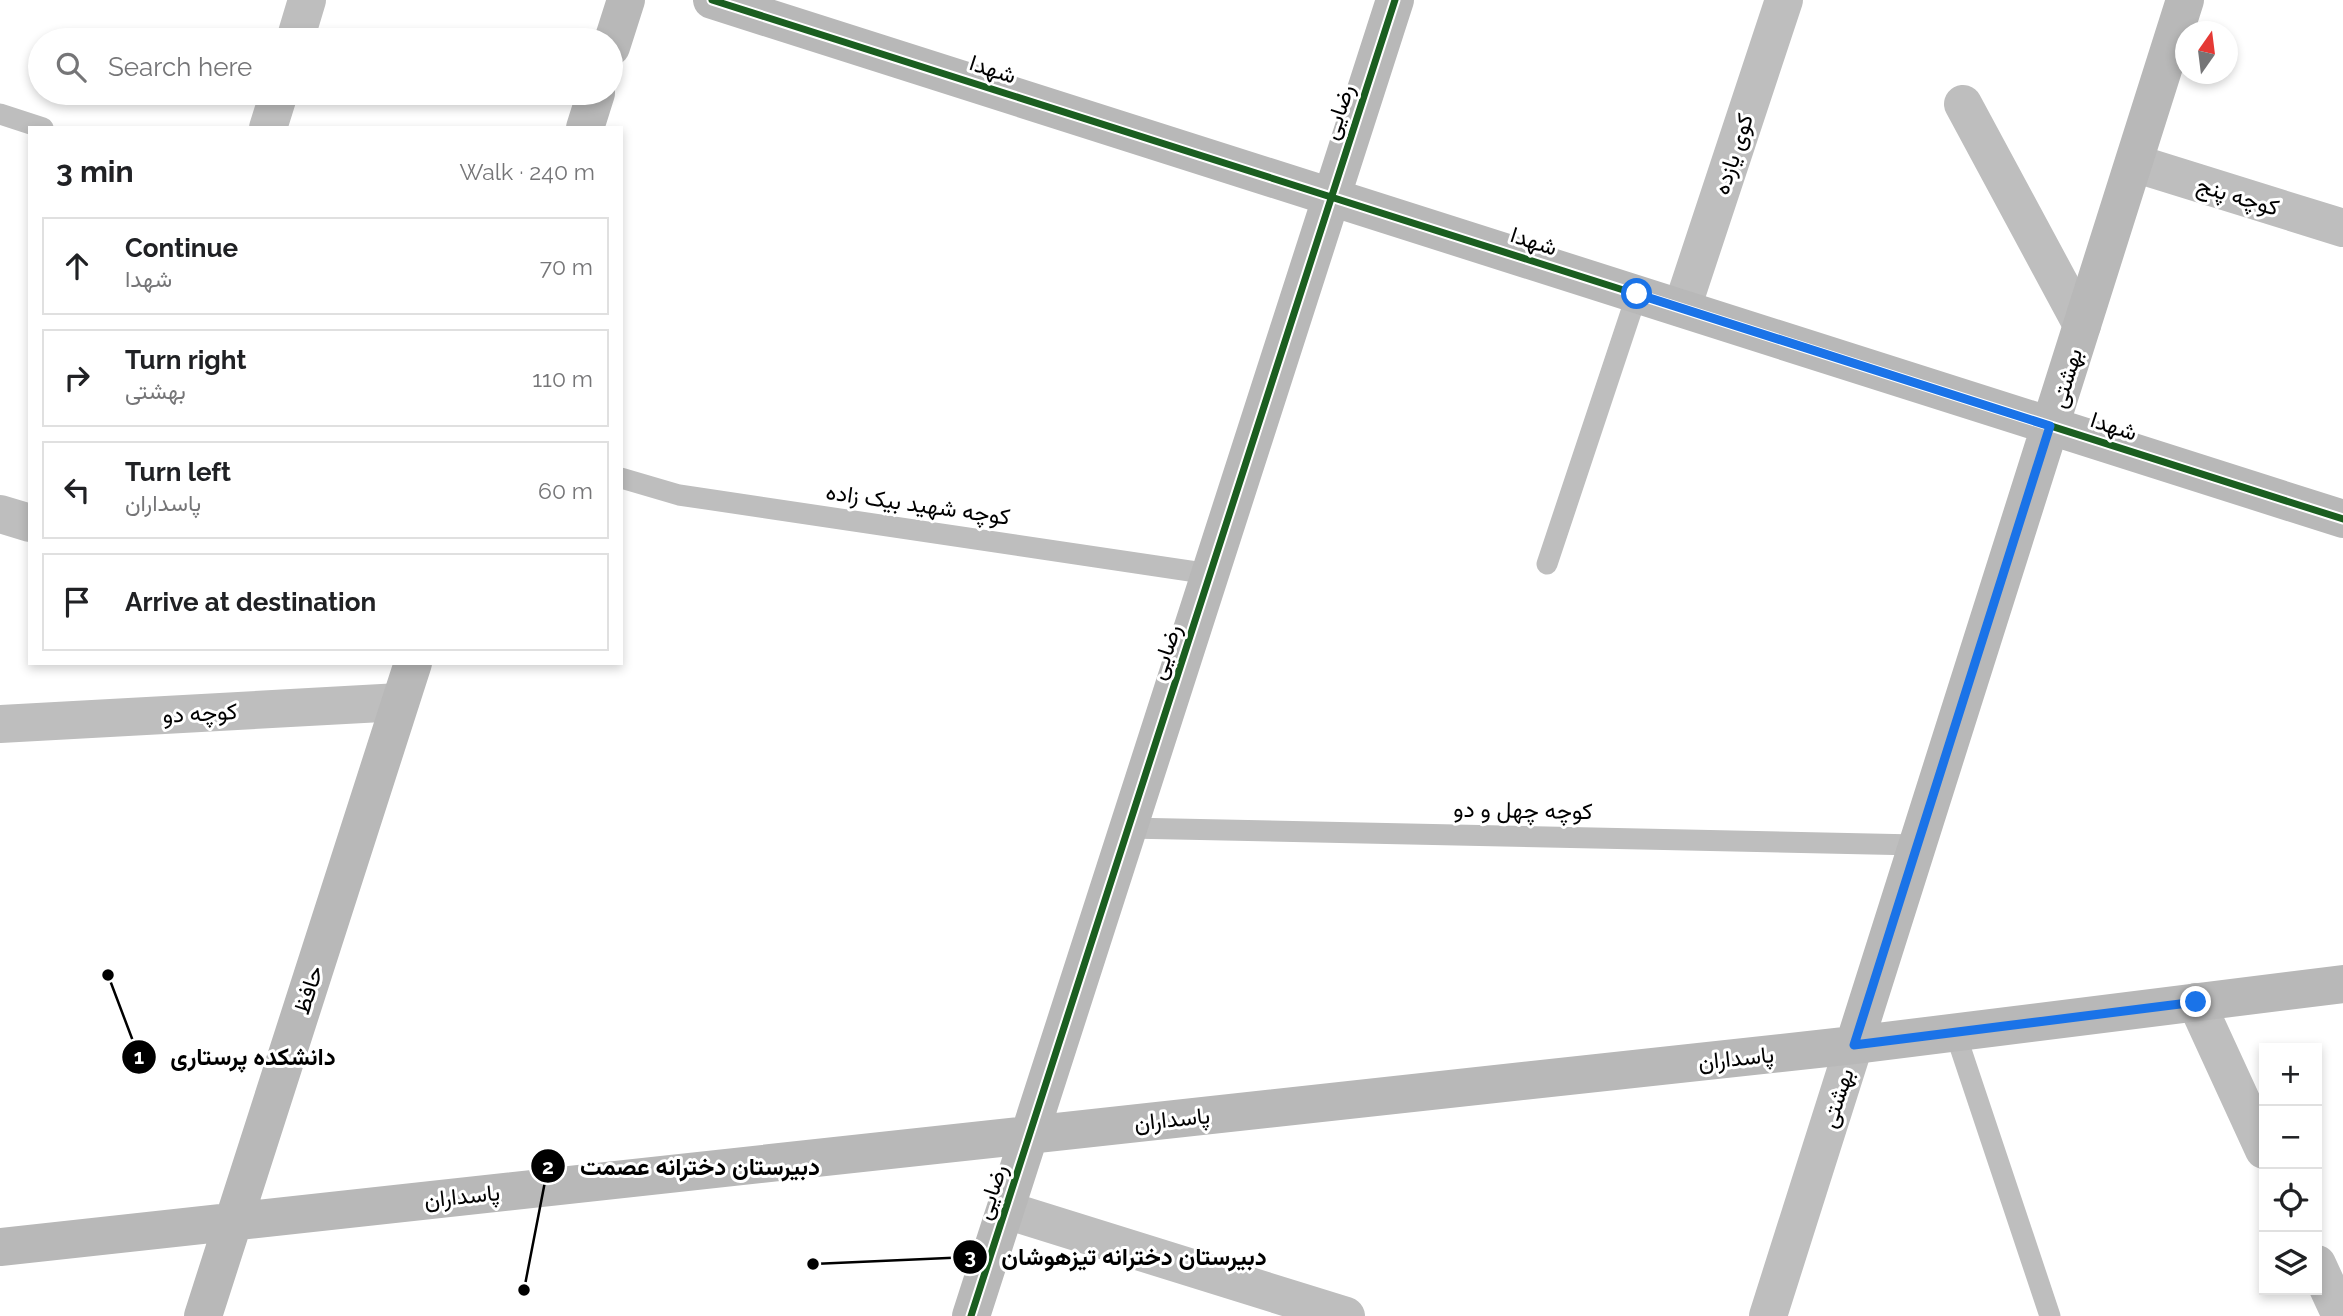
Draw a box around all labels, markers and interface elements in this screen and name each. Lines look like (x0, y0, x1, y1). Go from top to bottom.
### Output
north arrow (2175, 21, 2238, 84)
search box (28, 28, 623, 105)
icon: search (52, 48, 90, 86)
street label: شهدا (966, 48, 1020, 91)
text: Search here (108, 52, 252, 82)
street label: رضایی (1316, 81, 1361, 144)
street label: کوی یازده (1707, 110, 1760, 198)
text: 3 min (56, 154, 134, 189)
text: Walk · 240 m (459, 158, 595, 185)
street label: کوچه پنج (2193, 170, 2282, 224)
street label: شهدا (1507, 220, 1561, 263)
text: Continue (125, 233, 238, 263)
icon: ahead (58, 247, 96, 285)
text: 70 m (540, 253, 593, 280)
text: شهدا (125, 265, 172, 292)
route start (1621, 278, 1652, 309)
text: Turn right (125, 345, 246, 375)
street label: بهشتی (2044, 345, 2089, 411)
icon: right (58, 359, 96, 397)
text: 110 m (532, 365, 593, 392)
text: بهشتی (125, 377, 186, 404)
street label: شهدا (2087, 405, 2141, 448)
text: Turn left (125, 457, 231, 487)
icon: left (58, 471, 96, 509)
text: 60 m (538, 477, 593, 504)
street label: کوچه شهید بیک زاده (824, 477, 1012, 533)
text: پاسداران (125, 489, 201, 516)
icon: arrive (58, 583, 96, 621)
text: Arrive at destination (125, 587, 376, 617)
street label: رضایی (1143, 621, 1188, 684)
street label: کوچه دو (162, 697, 238, 731)
street label: کوچه چهل و دو (1453, 795, 1593, 827)
street label: حافظ (287, 962, 328, 1018)
route end (2180, 986, 2211, 1017)
callout: دانشکده پرستاری (122, 1034, 350, 1079)
street label: پاسداران (1697, 1040, 1776, 1078)
text: دانشکده پرستاری (170, 1042, 336, 1073)
map controls (2259, 1043, 2322, 1295)
button: + (2259, 1043, 2322, 1106)
text: 1 (134, 1044, 144, 1069)
street label: بهشتی (1814, 1065, 1861, 1132)
street label: پاسداران (1133, 1101, 1212, 1139)
button: − (2259, 1106, 2322, 1169)
callout: دبیرستان دخترانه عصمت (531, 1144, 834, 1189)
text: دبیرستان دخترانه عصمت (580, 1152, 820, 1182)
text: 2 (542, 1154, 554, 1179)
street label: رضایی (969, 1161, 1014, 1224)
button: locate (2259, 1169, 2322, 1232)
street label: پاسداران (423, 1178, 502, 1216)
button: layers (2259, 1232, 2322, 1295)
callout: دبیرستان دخترانه تیزهوشان (952, 1234, 1281, 1279)
text: دبیرستان دخترانه تیزهوشان (1001, 1242, 1267, 1272)
text: 3 (964, 1244, 976, 1269)

